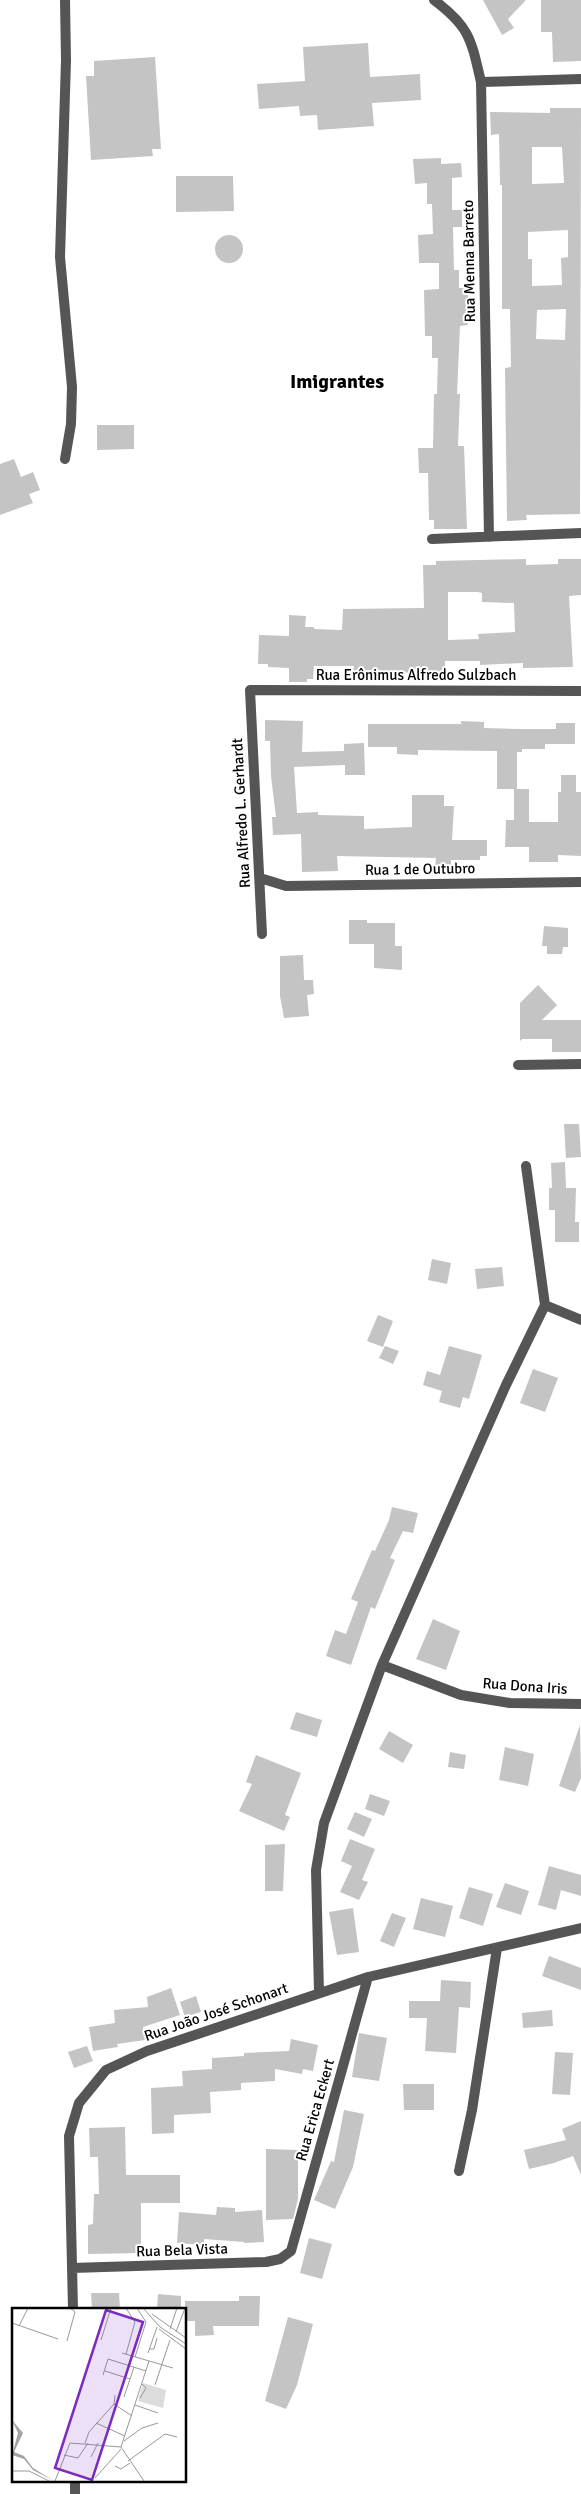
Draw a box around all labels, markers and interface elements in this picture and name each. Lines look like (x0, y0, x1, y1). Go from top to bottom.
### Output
street label: Rua Menna Barreto (459, 199, 479, 322)
district label: Imigrantes (290, 369, 384, 394)
street label: Rua Erônimus Alfredo Sulzbach (316, 666, 516, 684)
street label: Rua Alfredo L. Gerhardt (228, 738, 254, 888)
street label: Rua 1 de Outubro (365, 859, 476, 879)
street label: Rua Dona Iris (482, 1674, 569, 1698)
street label: Rua João José Schonart (142, 1979, 290, 2045)
street label: Rua Erica Eckert (292, 2057, 338, 2163)
street label: Rua Bela Vista (136, 2239, 228, 2261)
inset map (12, 2308, 186, 2482)

